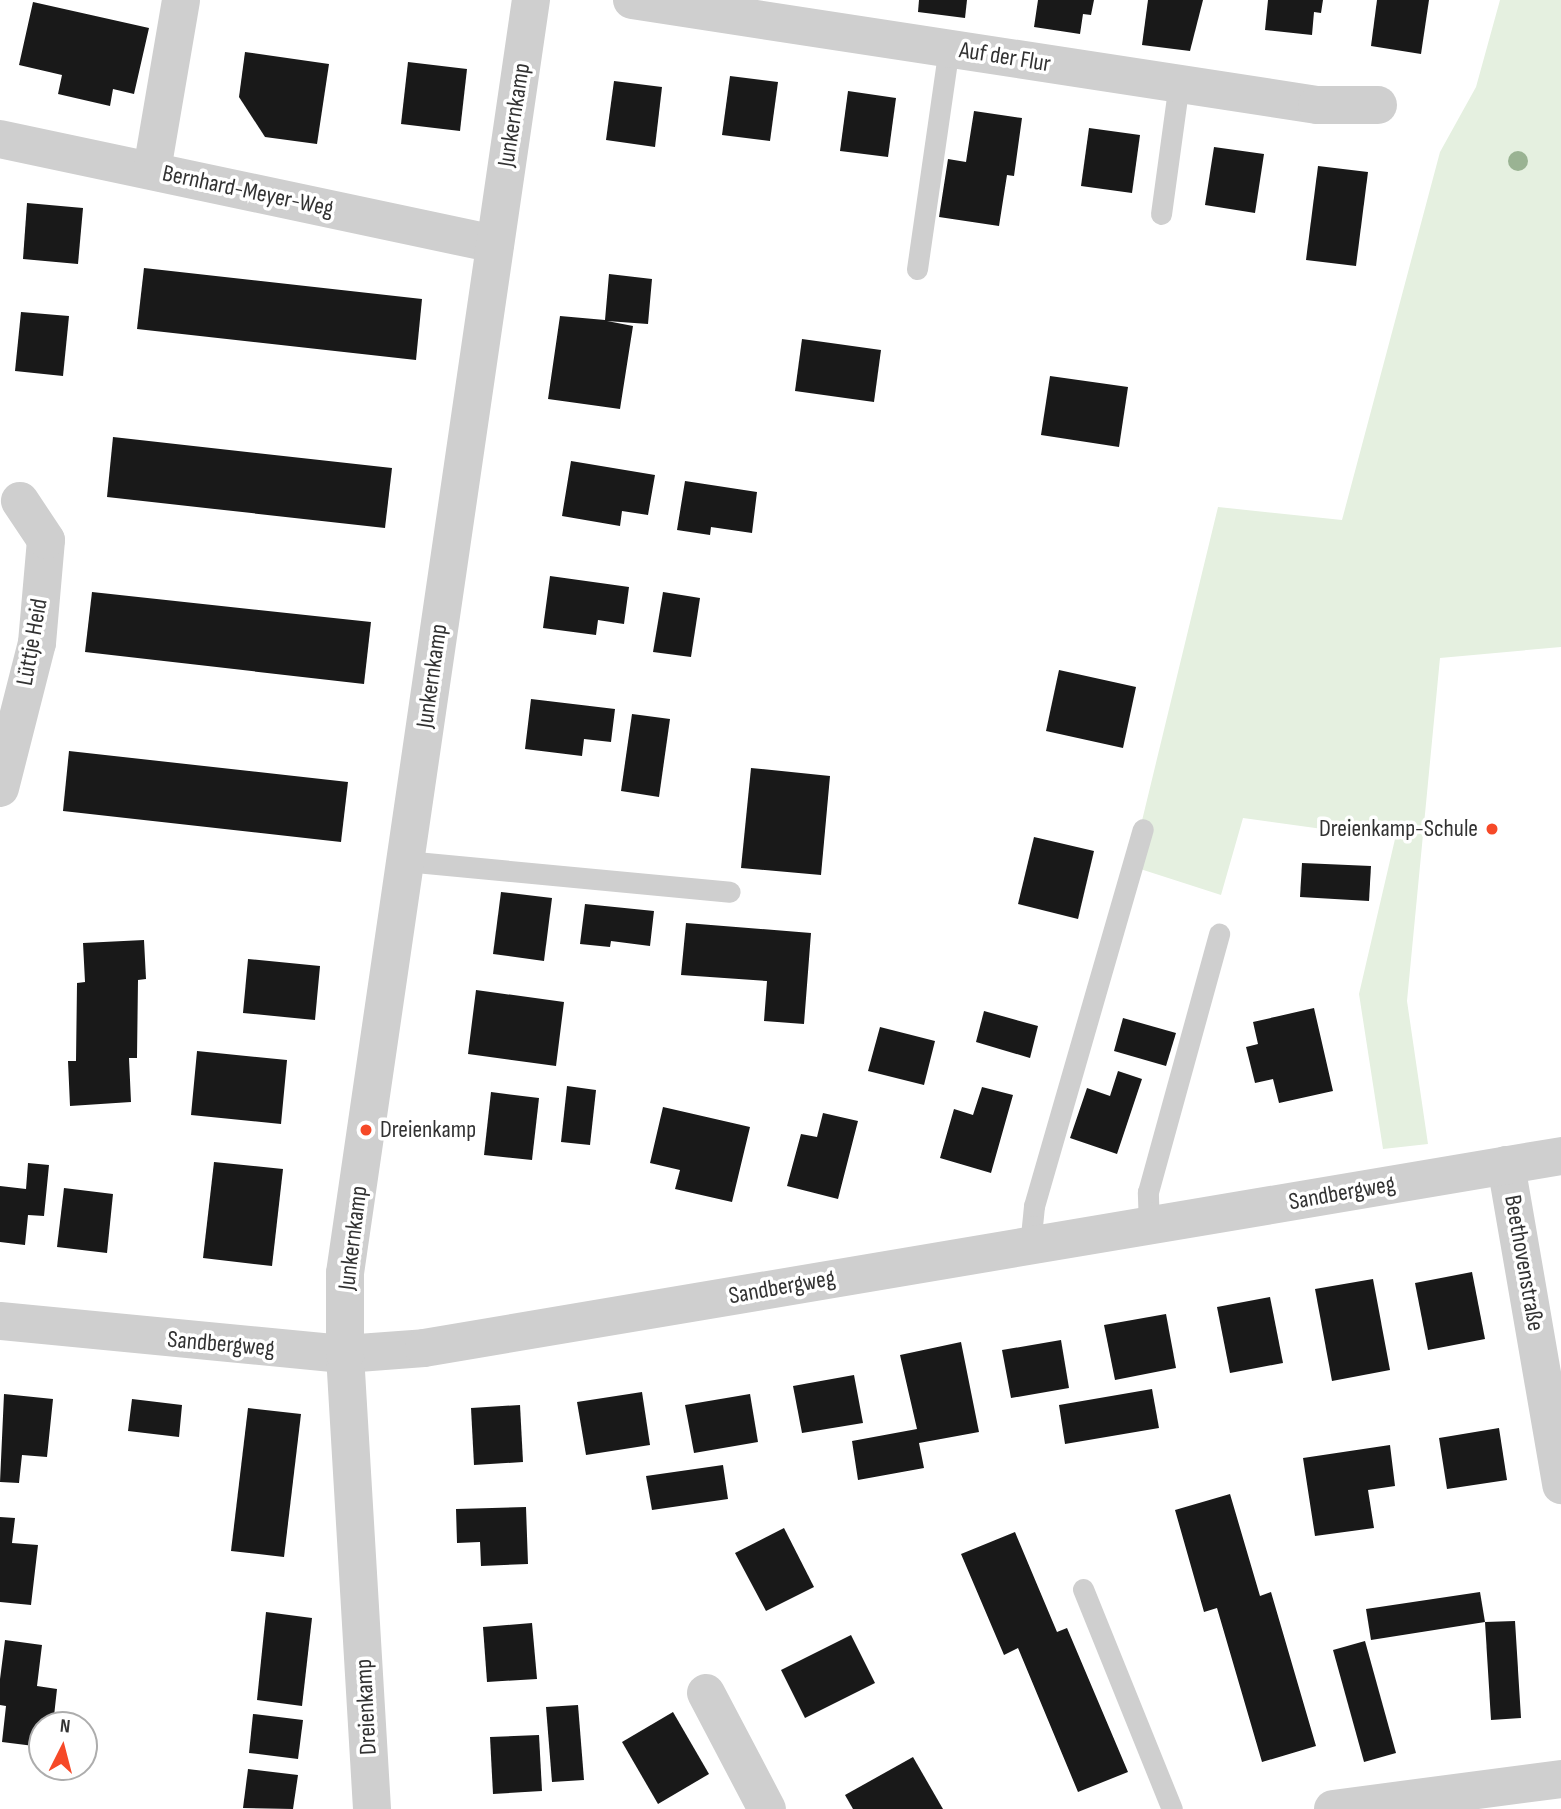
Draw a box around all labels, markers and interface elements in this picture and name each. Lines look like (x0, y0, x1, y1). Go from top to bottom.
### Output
street label: Auf der Flur (957, 36, 1053, 78)
street label: Junkernkamp (492, 61, 536, 169)
street label: Bernhard-Meyer-Weg (160, 159, 336, 223)
street label: Lüttje Heid (10, 596, 54, 688)
street label: Junkernkamp (410, 622, 454, 730)
place label: Dreienkamp-Schule (1319, 815, 1478, 843)
marker: Dreienkamp-Schule (1484, 821, 1500, 837)
place label: Dreienkamp (380, 1116, 476, 1144)
marker: Dreienkamp (358, 1122, 374, 1138)
street label: Sandbergweg (1287, 1169, 1397, 1217)
street label: Junkernkamp (332, 1184, 374, 1292)
street label: Beethovenstraße (1498, 1193, 1550, 1333)
street label: Sandbergweg (727, 1263, 837, 1311)
street label: Sandbergweg (166, 1325, 276, 1363)
street label: Dreienkamp (349, 1658, 383, 1756)
north arrow (28, 1711, 98, 1781)
text: N (59, 1715, 71, 1739)

